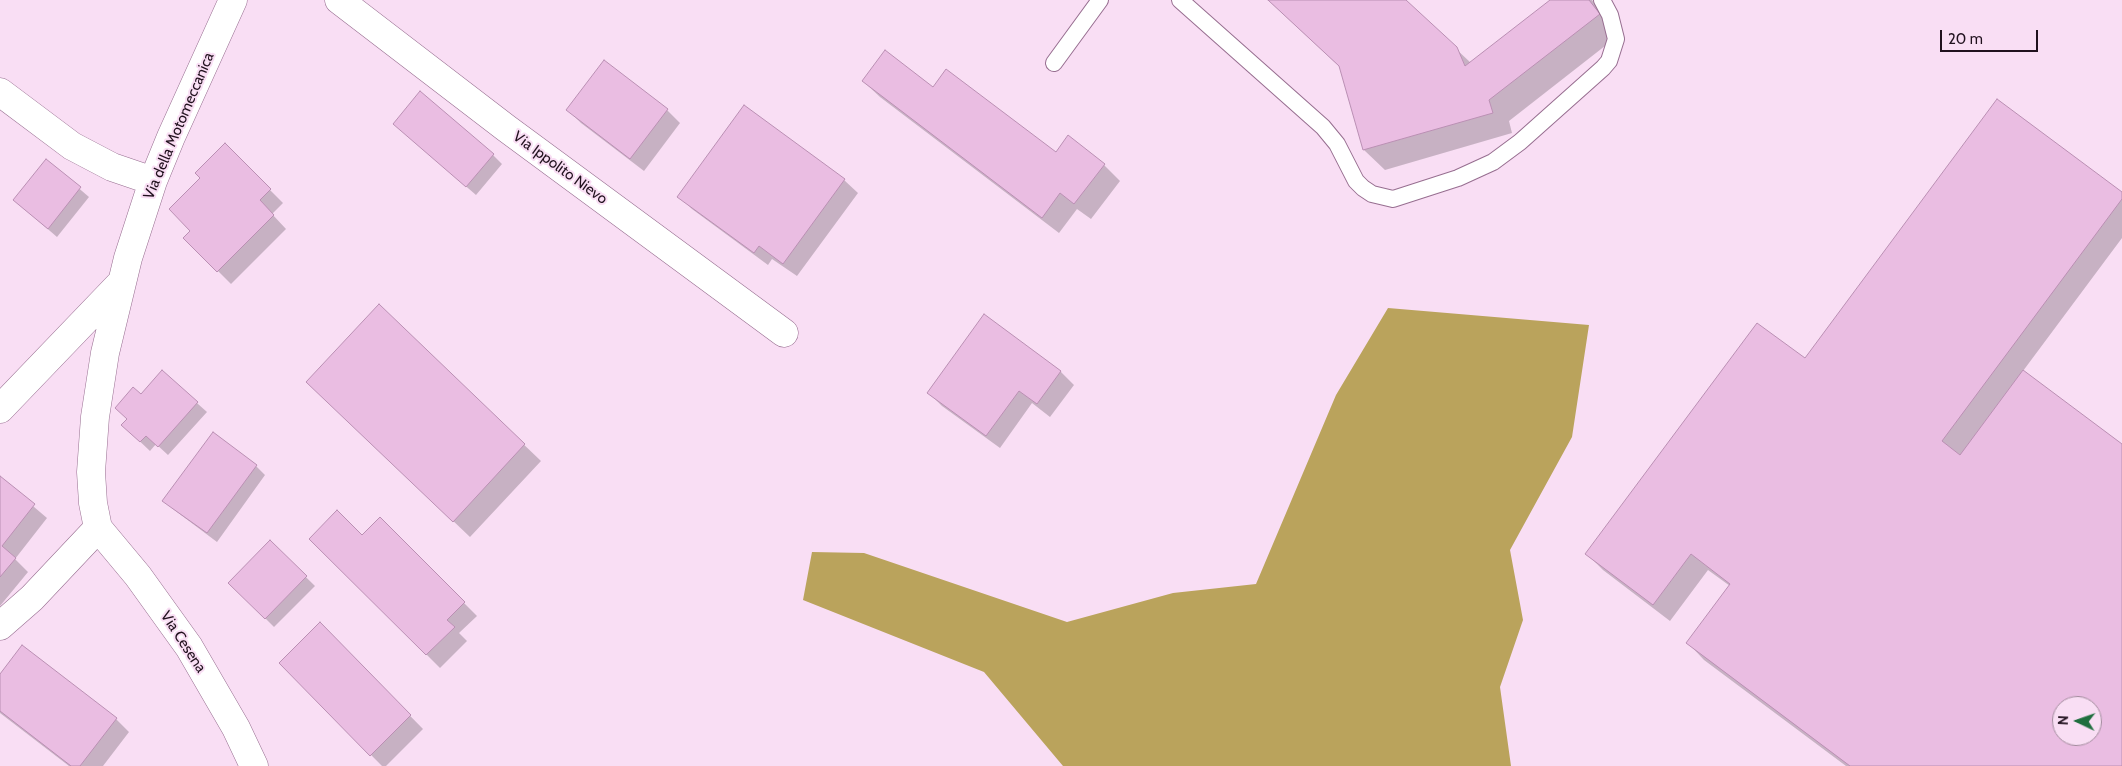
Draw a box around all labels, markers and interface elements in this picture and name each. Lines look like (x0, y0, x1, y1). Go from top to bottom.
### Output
scale bar (1942, 20, 2040, 52)
text: 20 m (1948, 30, 1983, 48)
street label: Via della Motomeccanica (140, 50, 218, 202)
street label: Via Ippolito Nievo (509, 128, 611, 208)
street label: Via Cesena (156, 608, 210, 676)
north arrow (2052, 696, 2102, 746)
text: N (2054, 715, 2072, 726)

